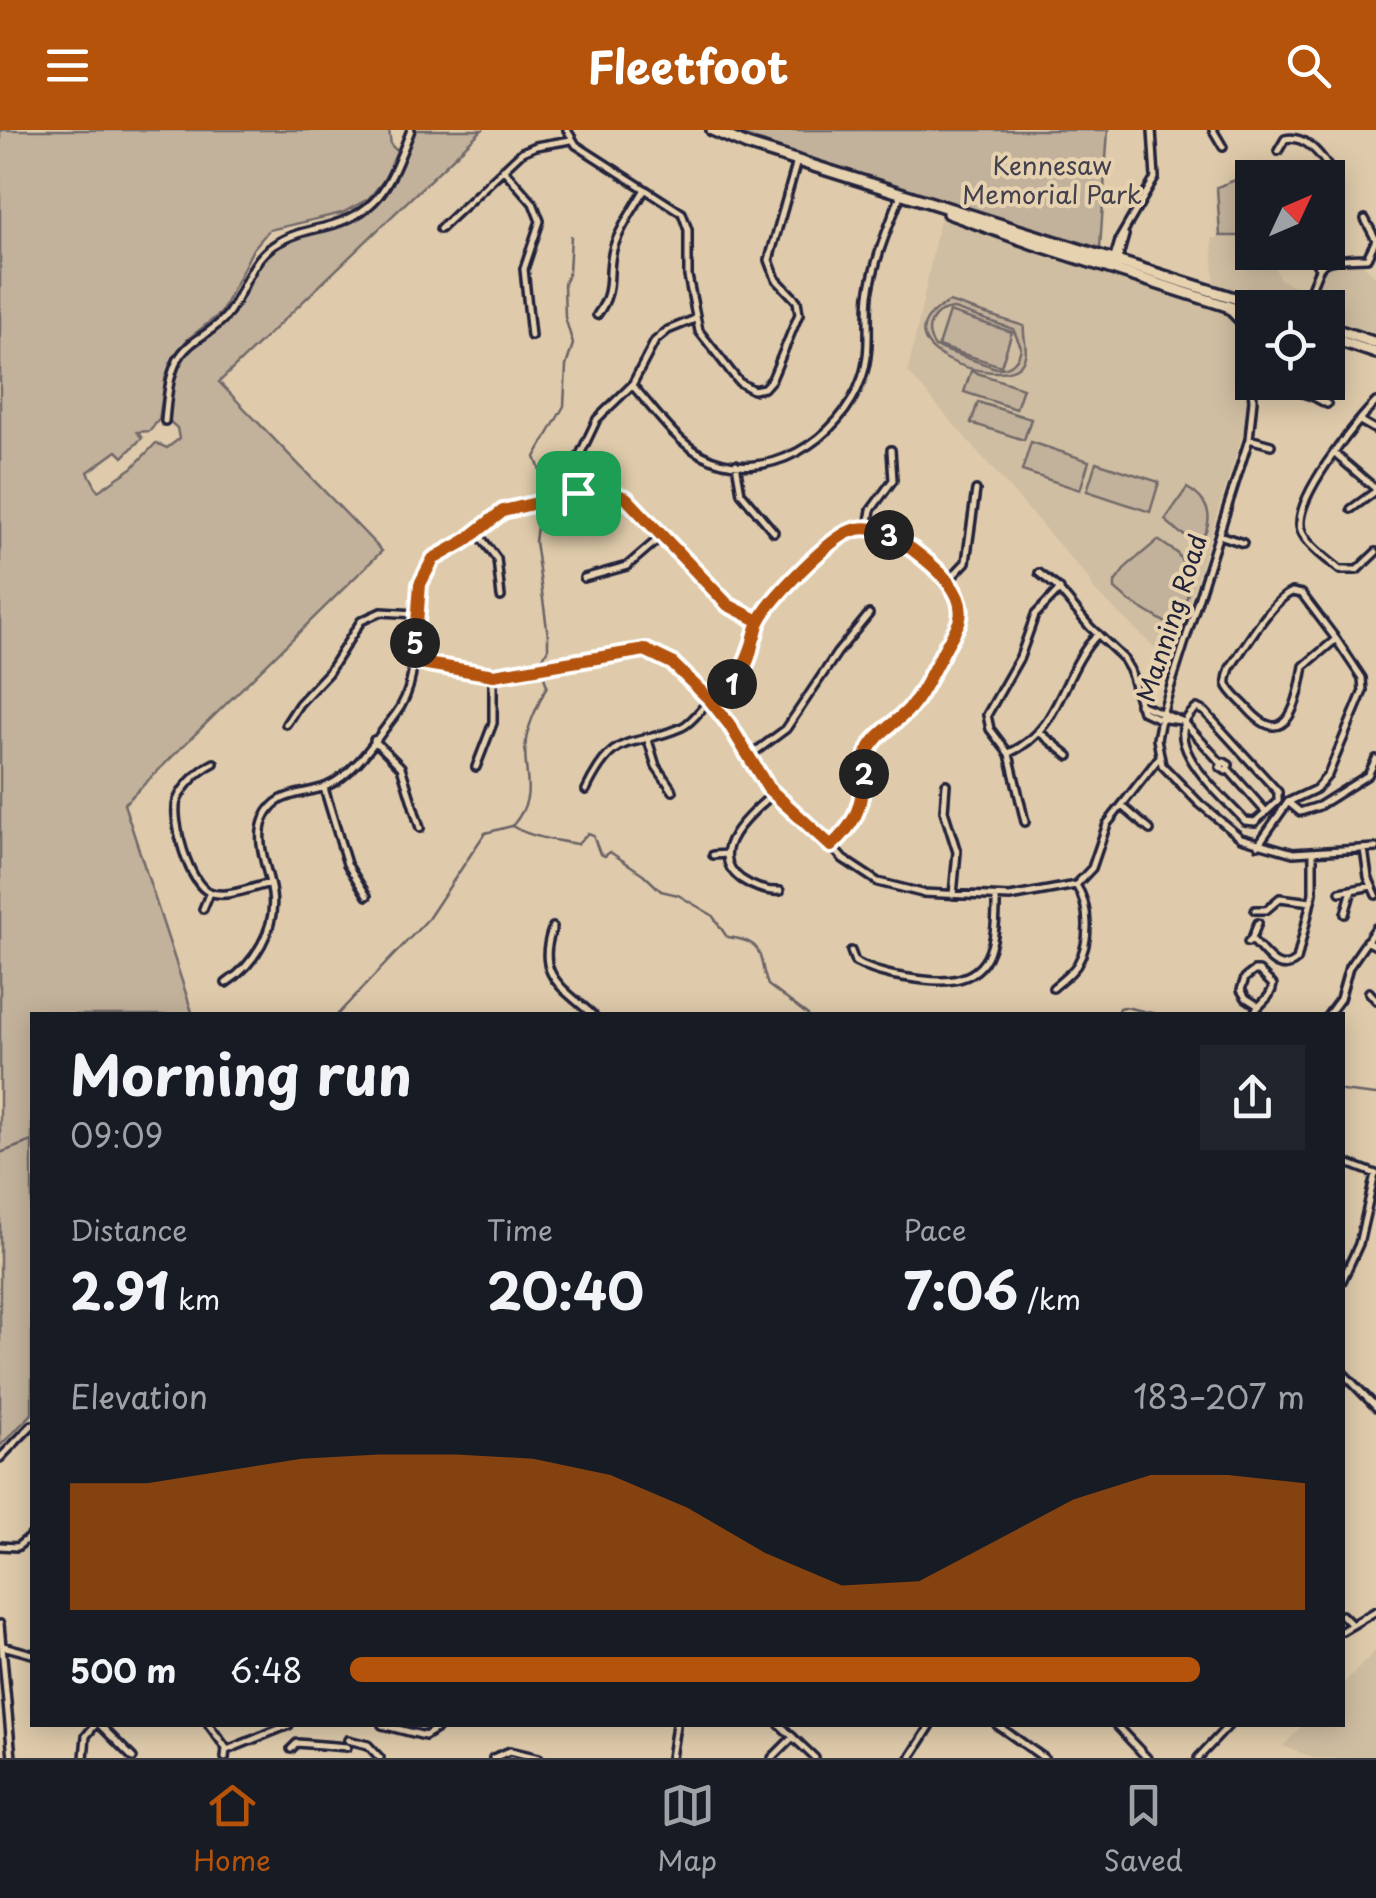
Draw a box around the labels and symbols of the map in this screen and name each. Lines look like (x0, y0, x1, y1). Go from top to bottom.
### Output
park label: Kennesaw Memorial Park (962, 146, 1142, 213)
north arrow (1235, 160, 1345, 270)
pin (536, 451, 621, 536)
pin: 3 (864, 510, 914, 560)
street label: Manning Road (1126, 529, 1216, 707)
pin: 5 (390, 618, 440, 668)
pin: 1 (707, 659, 757, 709)
pin: 2 (839, 749, 889, 799)

